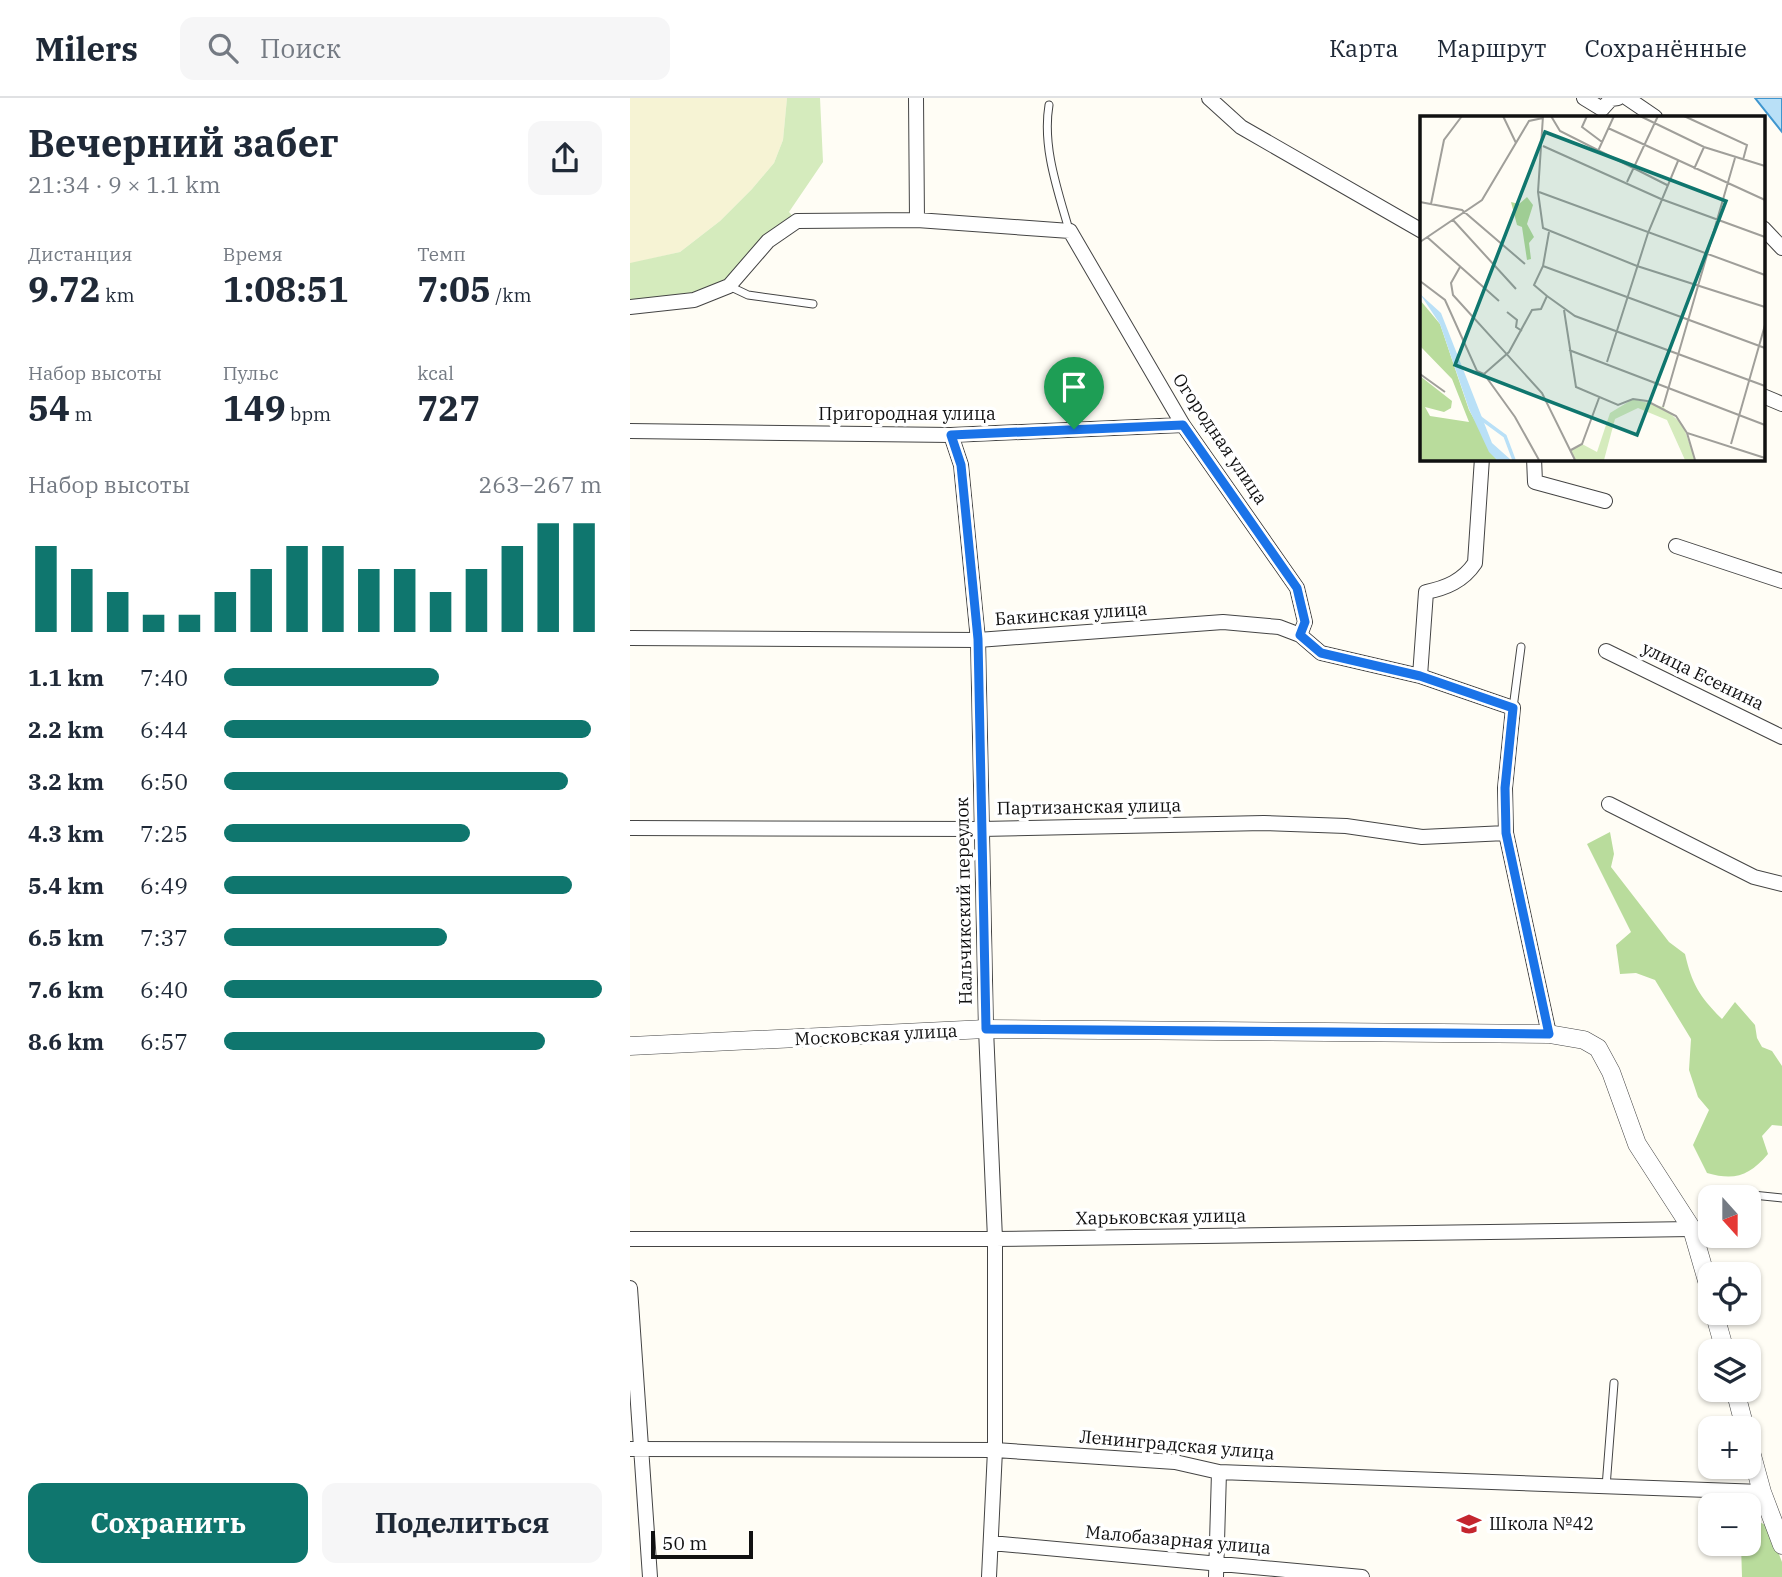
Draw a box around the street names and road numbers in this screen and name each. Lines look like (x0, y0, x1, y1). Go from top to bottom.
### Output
street label: Огородная улица (1168, 369, 1273, 509)
street label: Пригородная улица (818, 402, 996, 425)
street label: Бакинская улица (994, 597, 1148, 630)
street label: улица Есенина (1638, 636, 1768, 715)
street label: Партизанская улица (997, 793, 1182, 820)
street label: Нальчикский переулок (950, 796, 977, 1005)
street label: Московская улица (794, 1019, 958, 1050)
street label: Харьковская улица (1076, 1204, 1247, 1229)
street label: Ленинградская улица (1079, 1425, 1276, 1465)
street label: Малобазарная улица (1084, 1520, 1272, 1559)

